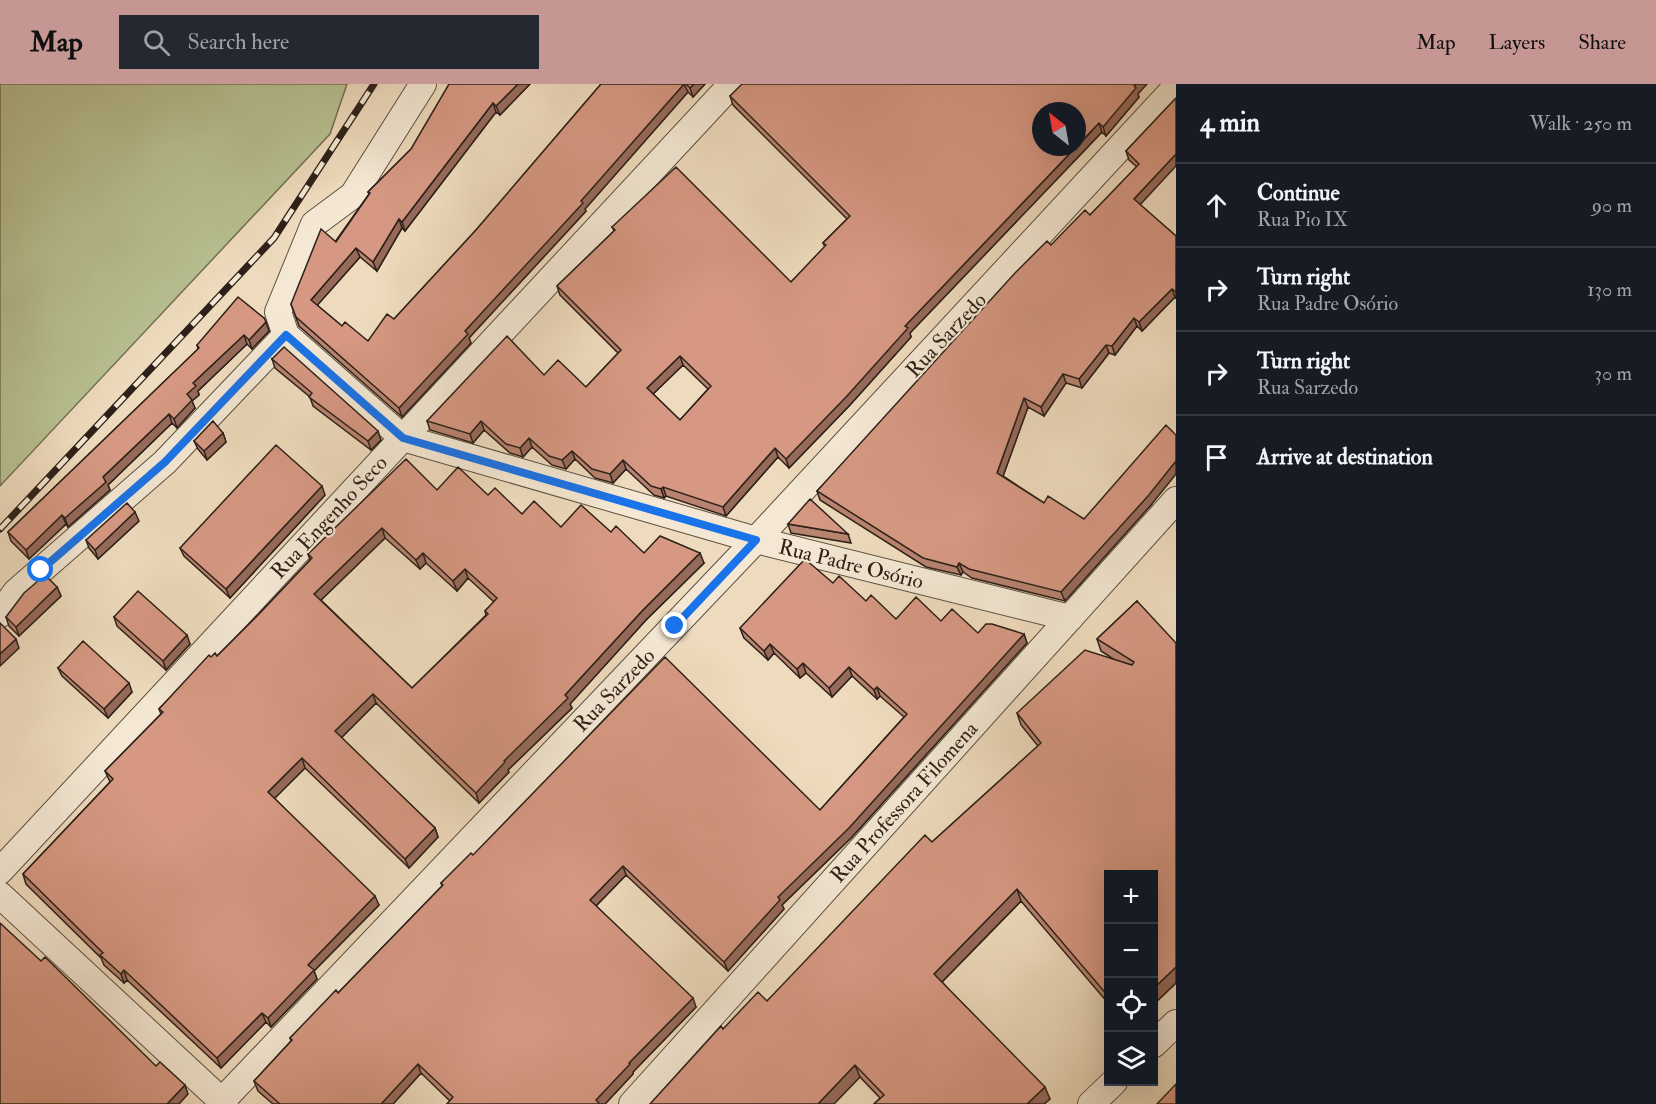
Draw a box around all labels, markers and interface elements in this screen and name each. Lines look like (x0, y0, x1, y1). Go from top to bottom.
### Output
search box (119, 15, 539, 69)
text: Map (30, 25, 83, 60)
icon: search (140, 26, 173, 59)
text: Search here (188, 28, 289, 56)
text: Map (1416, 29, 1456, 56)
text: Layers (1489, 29, 1545, 56)
text: Share (1578, 29, 1626, 56)
north arrow (1032, 102, 1086, 156)
text: 4 min (1200, 107, 1260, 139)
text: Walk · 250 m (1529, 111, 1632, 136)
text: Continue (1257, 179, 1340, 207)
icon: ahead (1200, 189, 1233, 222)
text: 90 m (1592, 193, 1632, 218)
text: Rua Pio IX (1257, 207, 1348, 232)
text: Turn right (1257, 263, 1350, 291)
icon: right (1200, 273, 1233, 306)
text: 130 m (1587, 277, 1632, 302)
street label: Rua Sarzedo (900, 287, 992, 383)
text: Rua Padre Osório (1257, 291, 1398, 316)
text: Turn right (1257, 347, 1350, 375)
icon: right (1200, 357, 1233, 390)
text: 30 m (1594, 361, 1632, 386)
text: Rua Sarzedo (1257, 375, 1358, 400)
icon: arrive (1200, 441, 1233, 474)
text: Arrive at destination (1257, 443, 1433, 471)
street label: Rua Engenho Seco (265, 450, 394, 585)
street label: Rua Padre Osório (776, 533, 926, 596)
route start (27, 556, 53, 582)
route end (661, 612, 687, 638)
street label: Rua Sarzedo (568, 643, 661, 738)
street label: Rua Professora Filomena (825, 716, 984, 889)
map controls (1104, 870, 1158, 1086)
button: + (1104, 870, 1158, 924)
button: − (1104, 924, 1158, 978)
button: locate (1104, 978, 1158, 1032)
button: layers (1104, 1032, 1158, 1086)

